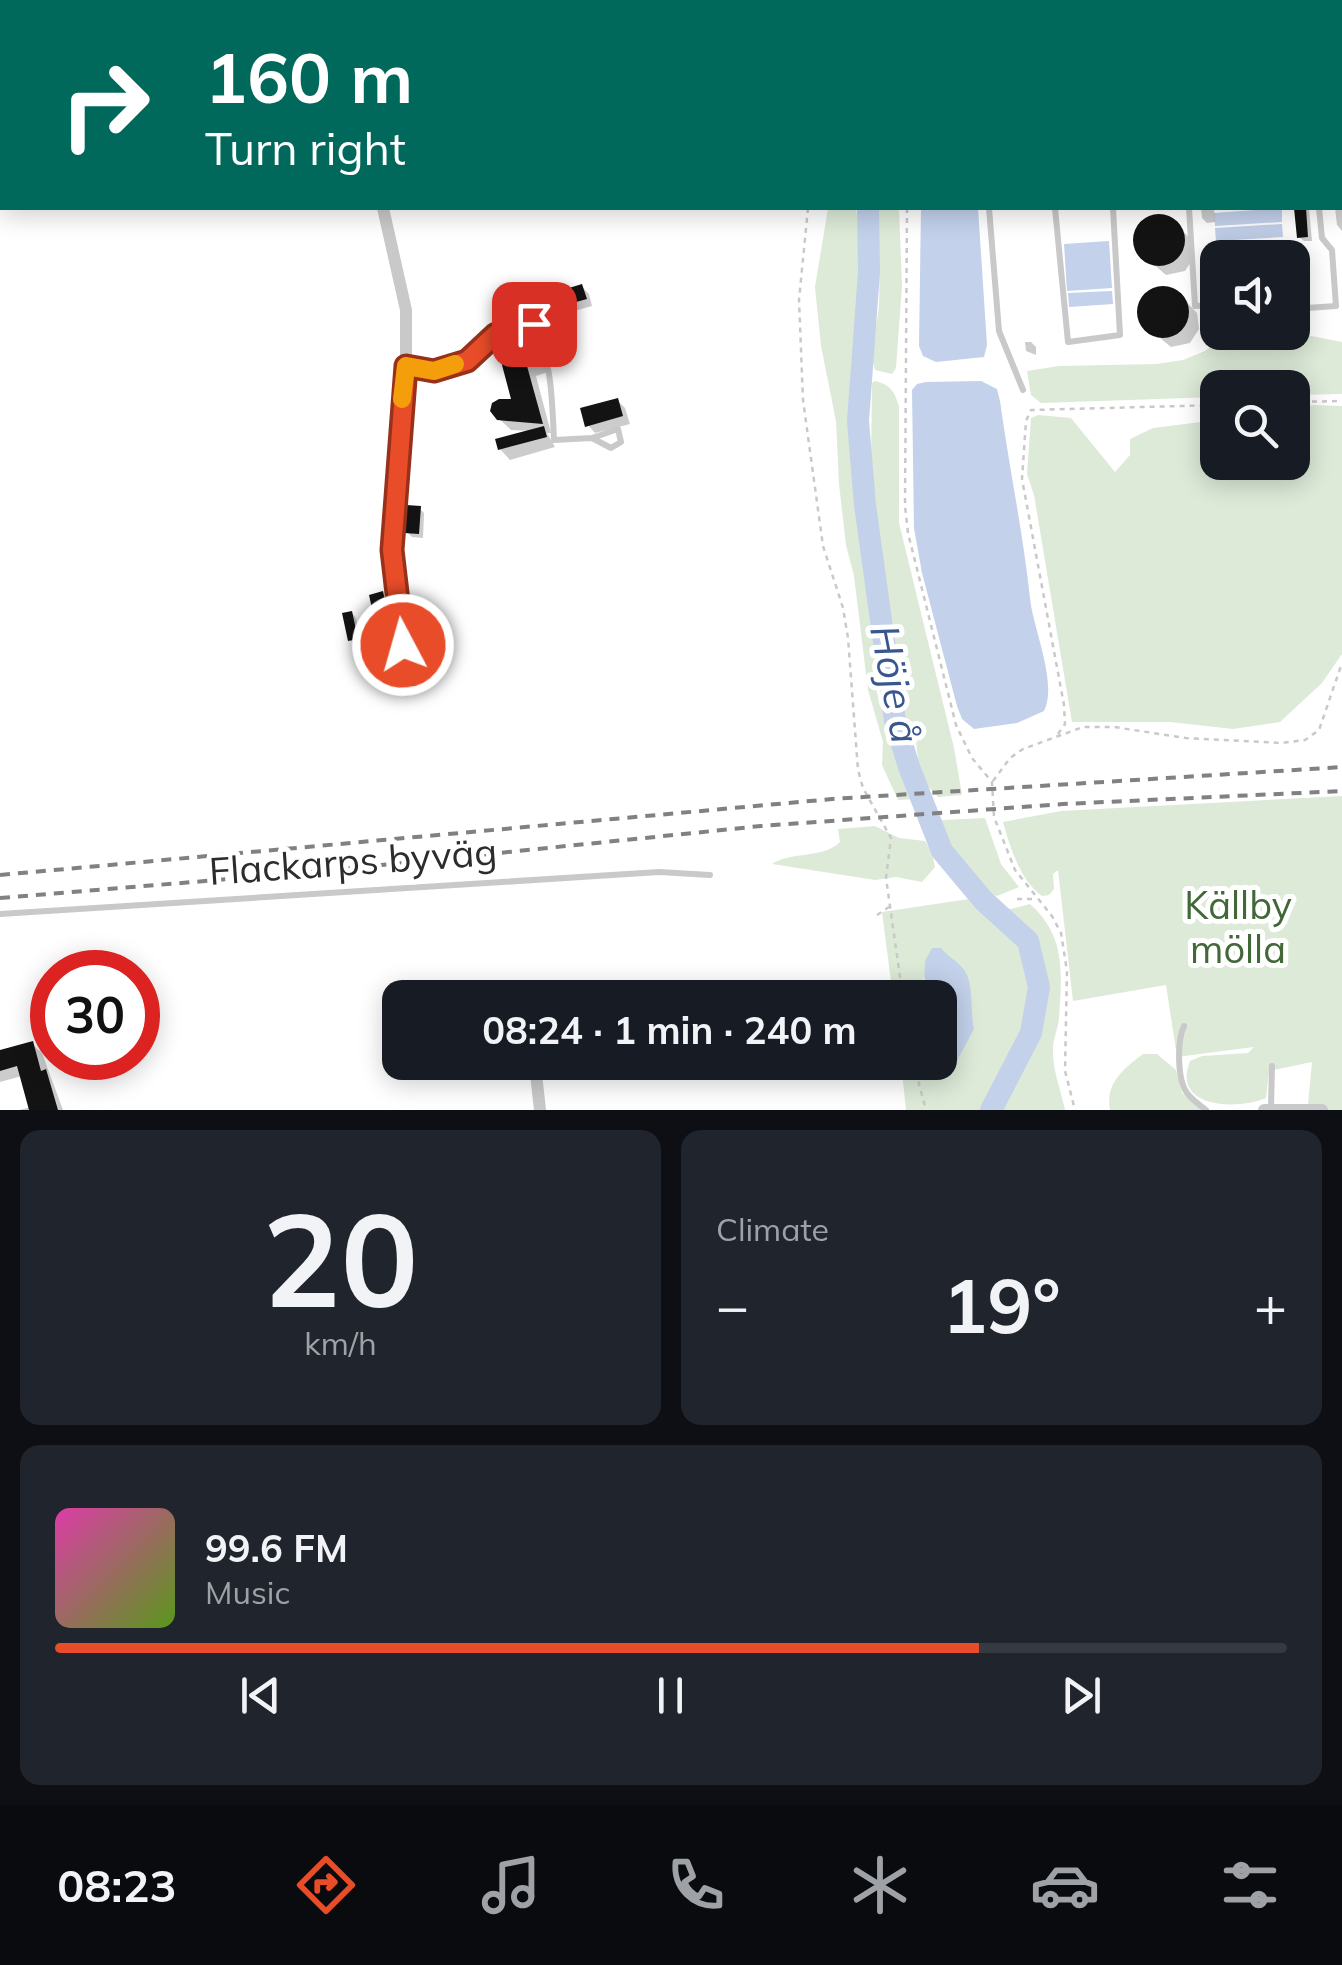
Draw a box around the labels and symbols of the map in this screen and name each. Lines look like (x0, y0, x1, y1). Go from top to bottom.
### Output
pin (492, 282, 577, 367)
position arrow (351, 593, 455, 697)
water label: Höje å (860, 621, 932, 747)
street label: Flackarps byväg (207, 827, 499, 895)
park label: Källby mölla (1184, 881, 1292, 973)
speed limit sign: 30 (30, 950, 160, 1080)

